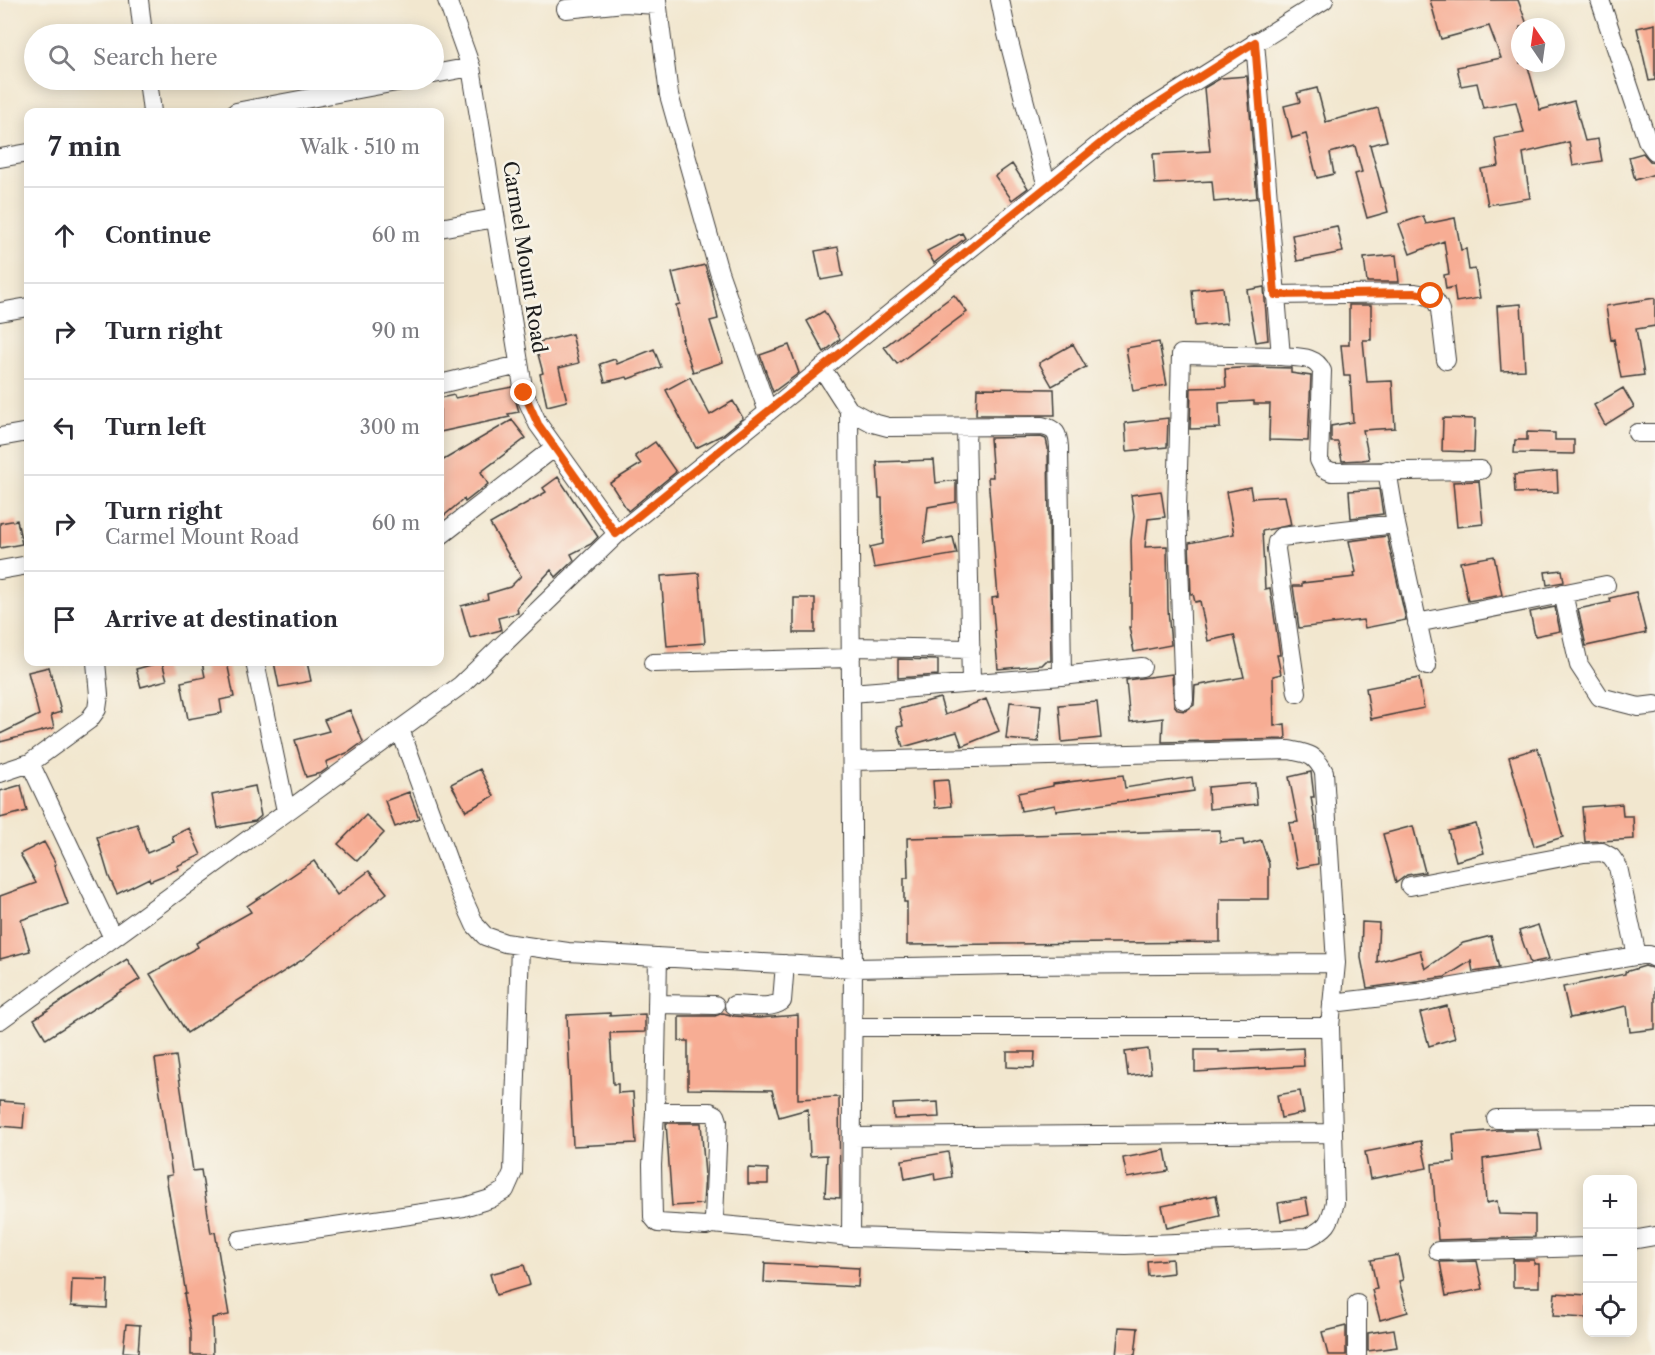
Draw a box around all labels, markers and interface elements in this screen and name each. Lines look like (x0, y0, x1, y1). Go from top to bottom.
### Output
north arrow (1511, 18, 1565, 72)
search box (24, 24, 444, 90)
icon: search (45, 41, 78, 74)
text: Search here (93, 44, 218, 71)
text: 7 min (48, 131, 121, 163)
text: Walk · 510 m (300, 135, 420, 159)
street label: Carmel Mount Road (498, 159, 552, 355)
icon: ahead (48, 219, 81, 252)
text: Continue (105, 222, 211, 249)
text: 60 m (372, 223, 420, 247)
route start (1417, 282, 1443, 308)
icon: right (48, 315, 81, 348)
text: Turn right (105, 318, 223, 345)
text: 90 m (372, 319, 420, 343)
route end (510, 379, 536, 405)
icon: left (48, 411, 81, 444)
text: Turn left (105, 414, 206, 441)
text: 300 m (360, 415, 420, 439)
text: Turn right (105, 498, 223, 525)
icon: right (48, 507, 81, 540)
text: 60 m (372, 511, 420, 535)
text: Carmel Mount Road (105, 525, 299, 549)
icon: arrive (48, 603, 81, 636)
text: Arrive at destination (105, 606, 338, 633)
map controls (1583, 1175, 1637, 1337)
button: + (1583, 1175, 1637, 1229)
button: − (1583, 1229, 1637, 1283)
button: locate (1583, 1283, 1637, 1337)

